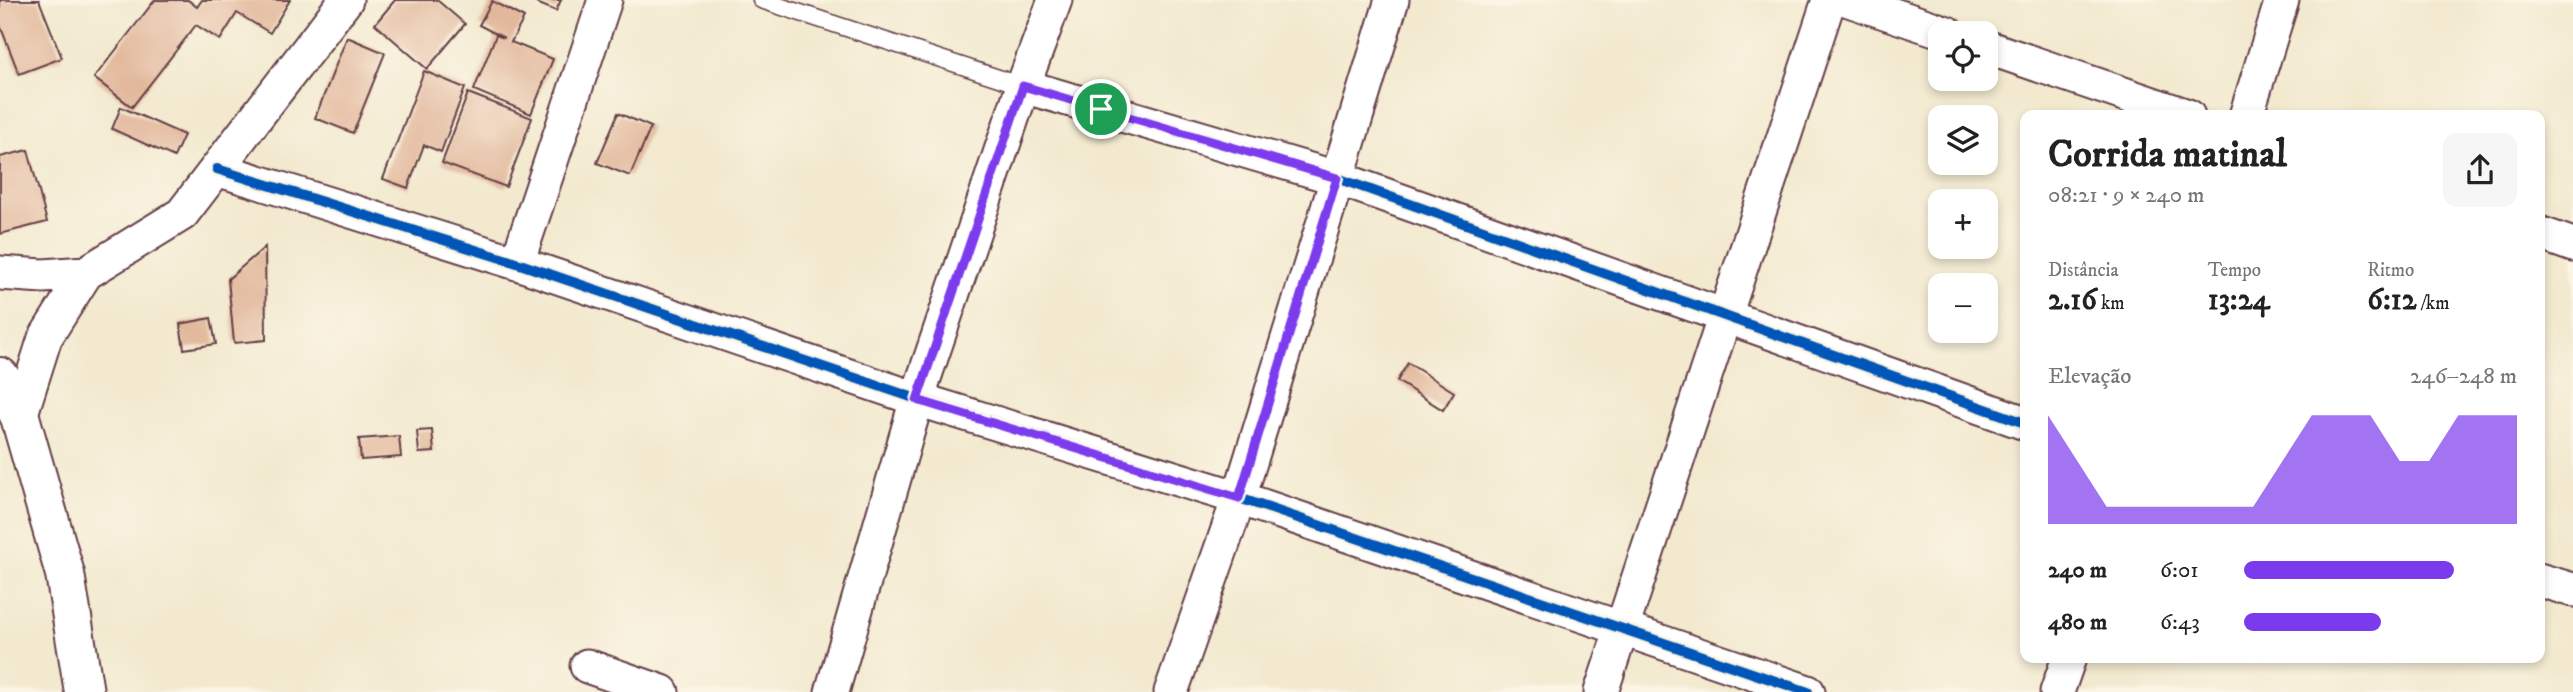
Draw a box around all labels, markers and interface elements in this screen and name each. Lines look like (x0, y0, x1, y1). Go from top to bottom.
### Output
map controls (1928, 21, 1998, 343)
button: locate (1928, 21, 1998, 91)
pin (1071, 79, 1131, 139)
icon: arrive (1082, 90, 1120, 128)
button: layers (1928, 105, 1998, 175)
text: Corrida matinal (2048, 131, 2287, 179)
button: share (2443, 133, 2517, 207)
text: 08:21 · 9 × 240 m (2048, 181, 2204, 210)
button: + (1928, 189, 1998, 259)
text: Distância (2048, 259, 2119, 282)
text: Tempo (2208, 259, 2261, 282)
text: Ritmo (2367, 259, 2414, 282)
button: − (1928, 273, 1998, 343)
text: 2.16 (2048, 282, 2097, 319)
text: 13:24 (2208, 282, 2270, 319)
text: 6:12 (2367, 282, 2417, 319)
text: km (2097, 292, 2125, 315)
text: /km (2417, 292, 2449, 315)
text: Elevação (2048, 362, 2131, 391)
text: 246–248 m (2410, 362, 2517, 391)
text: 240 m (2048, 556, 2107, 585)
text: 6:01 (2160, 556, 2199, 585)
text: 480 m (2048, 608, 2107, 637)
text: 6:43 (2160, 608, 2200, 637)

